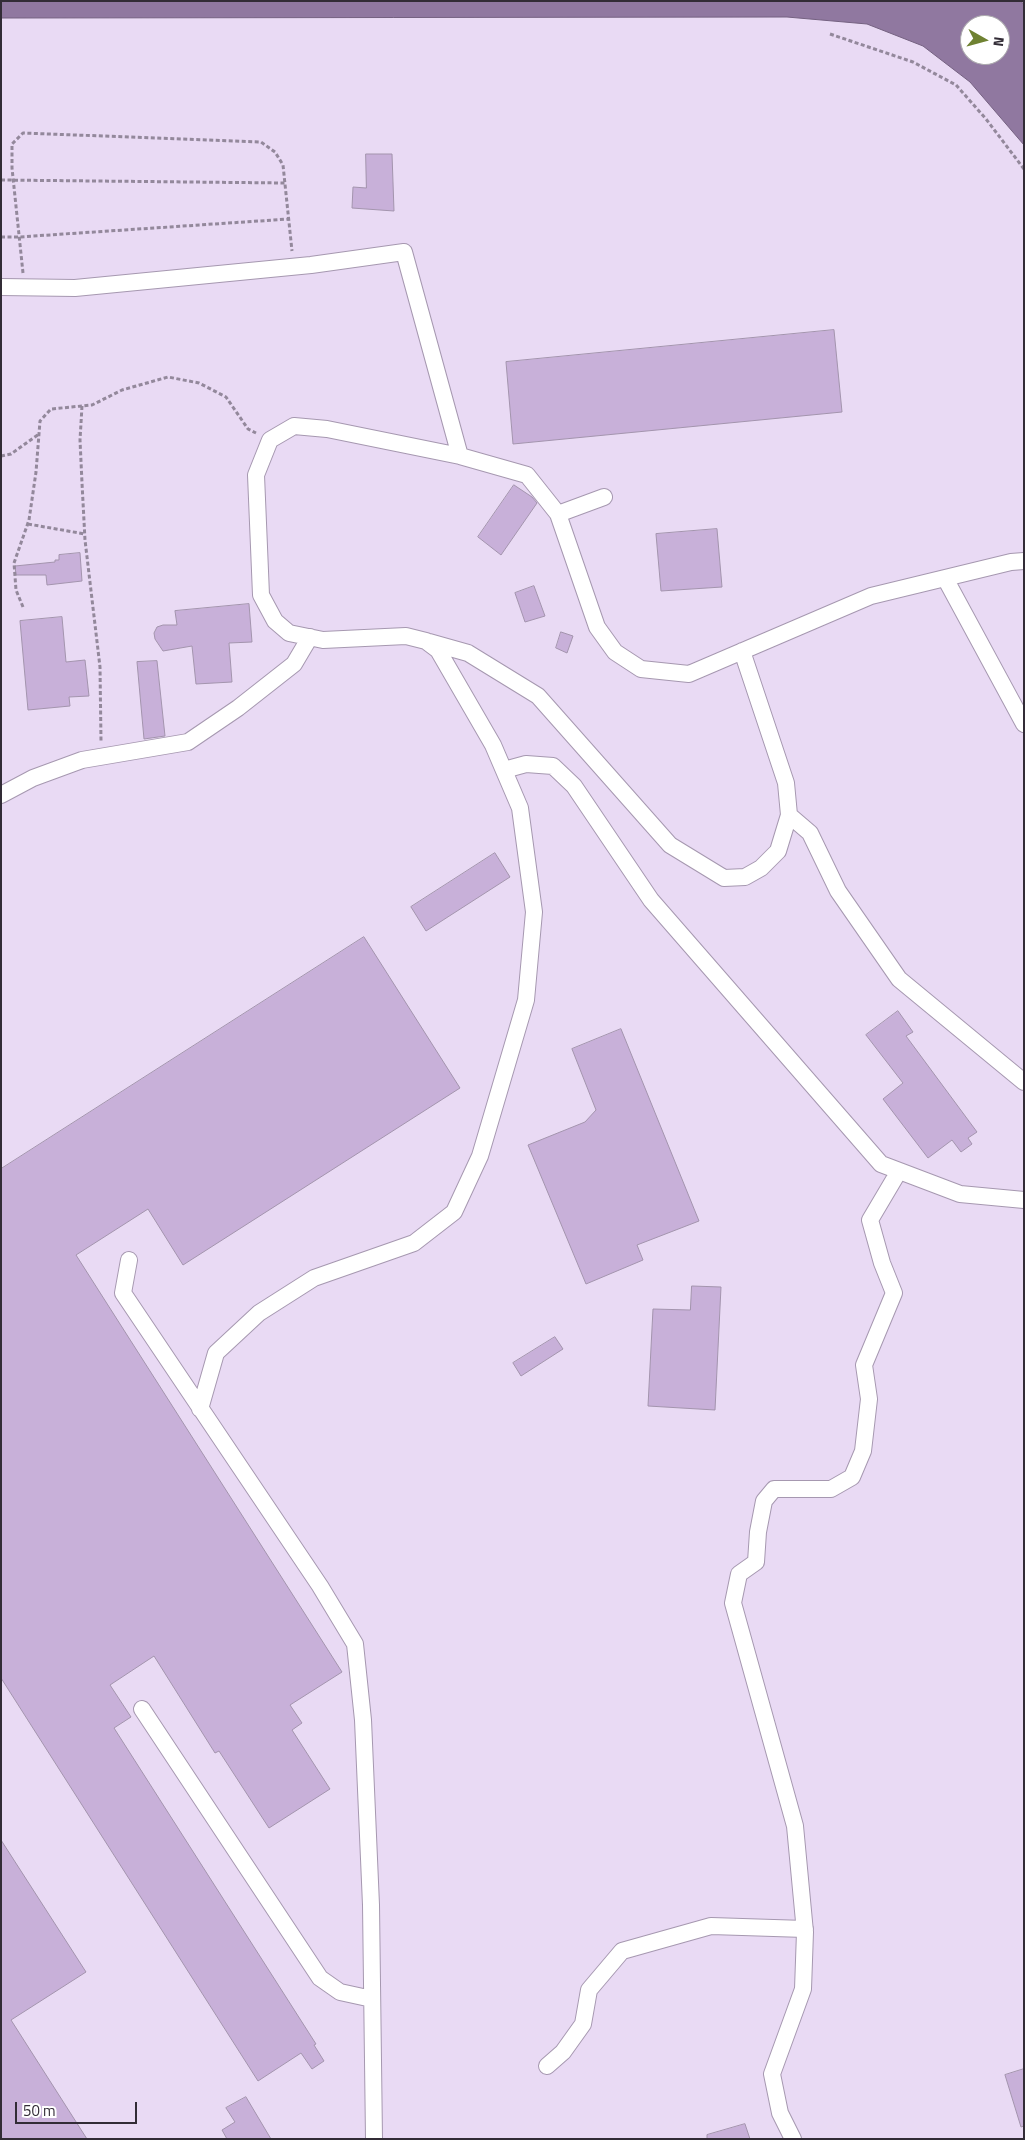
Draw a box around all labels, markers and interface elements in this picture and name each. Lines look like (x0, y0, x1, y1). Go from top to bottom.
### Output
north arrow (960, 15, 1010, 65)
text: N (988, 36, 1010, 48)
scale bar (18, 2092, 140, 2124)
text: 50 m (23, 2099, 56, 2122)

